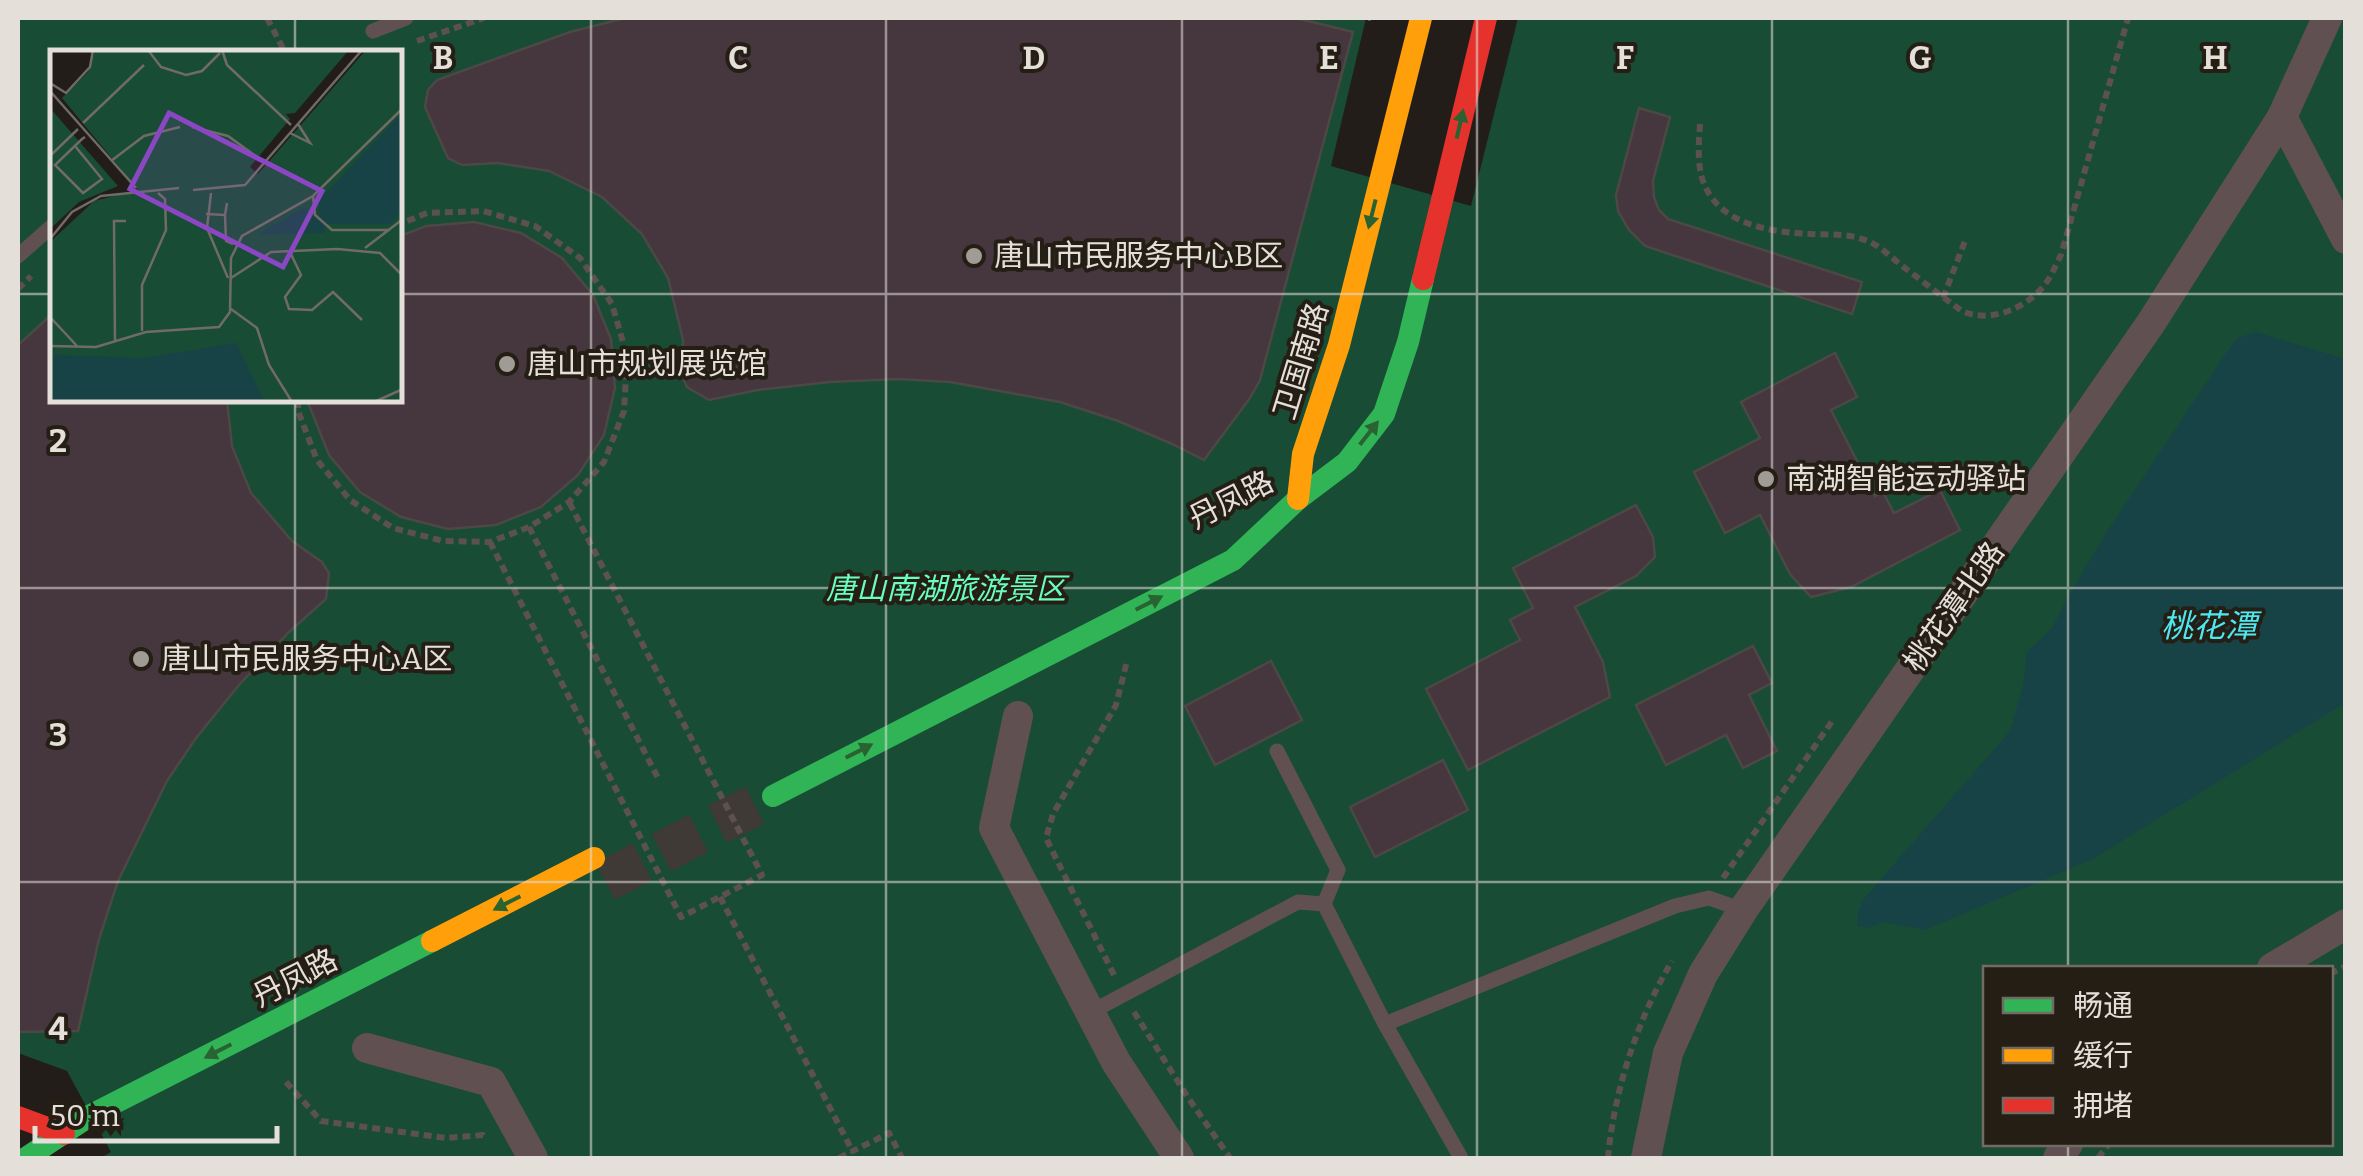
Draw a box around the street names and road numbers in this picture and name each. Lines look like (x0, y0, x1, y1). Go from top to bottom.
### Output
street label: 卫国南路 (1266, 298, 1336, 424)
street label: 丹凤路 (1183, 464, 1279, 536)
street label: 桃花潭北路 (1896, 535, 2012, 679)
street label: 丹凤路 (247, 942, 343, 1014)

